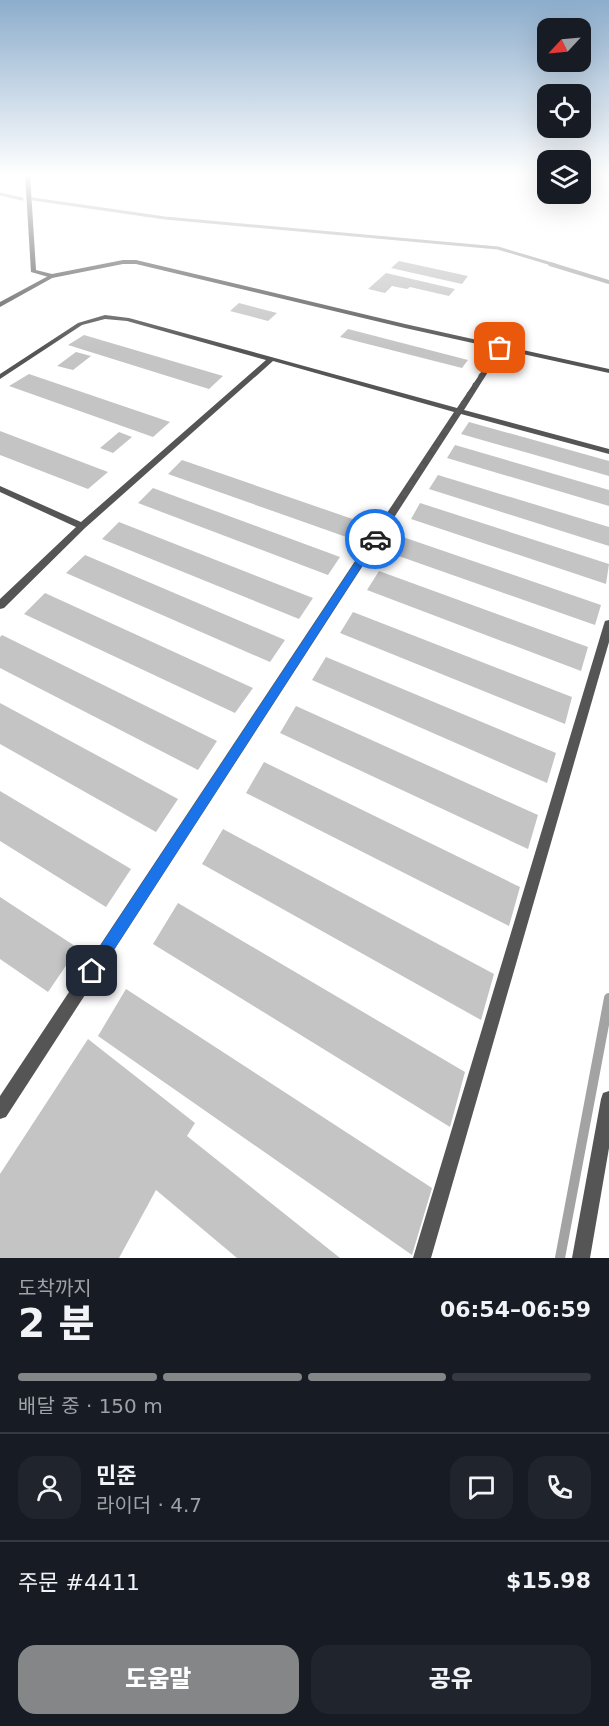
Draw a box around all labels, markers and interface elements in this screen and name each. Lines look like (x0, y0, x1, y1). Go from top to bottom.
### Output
north arrow (537, 18, 591, 72)
map controls (537, 18, 591, 204)
button: locate (537, 84, 591, 138)
button: layers (537, 150, 591, 204)
pin (474, 322, 525, 373)
icon: bag (483, 331, 516, 364)
courier (345, 509, 405, 569)
icon: car (359, 523, 392, 556)
pin (66, 945, 117, 996)
icon: home (75, 954, 108, 987)
text: 도착까지 (18, 1276, 92, 1300)
text: 06:54–06:59 (440, 1297, 591, 1322)
text: 2 분 (18, 1301, 95, 1346)
text: 배달 중 · 150 m (18, 1394, 163, 1418)
button: person (18, 1456, 81, 1519)
button: chat (450, 1456, 513, 1519)
button: phone (528, 1456, 591, 1519)
text: 민준 (96, 1463, 136, 1488)
text: 라이더 · 4.7 (96, 1493, 202, 1517)
text: $15.98 (506, 1568, 591, 1593)
text: 주문 #4411 (18, 1570, 140, 1595)
button: 도움말 (18, 1645, 299, 1714)
button: 공유 (311, 1645, 591, 1714)

